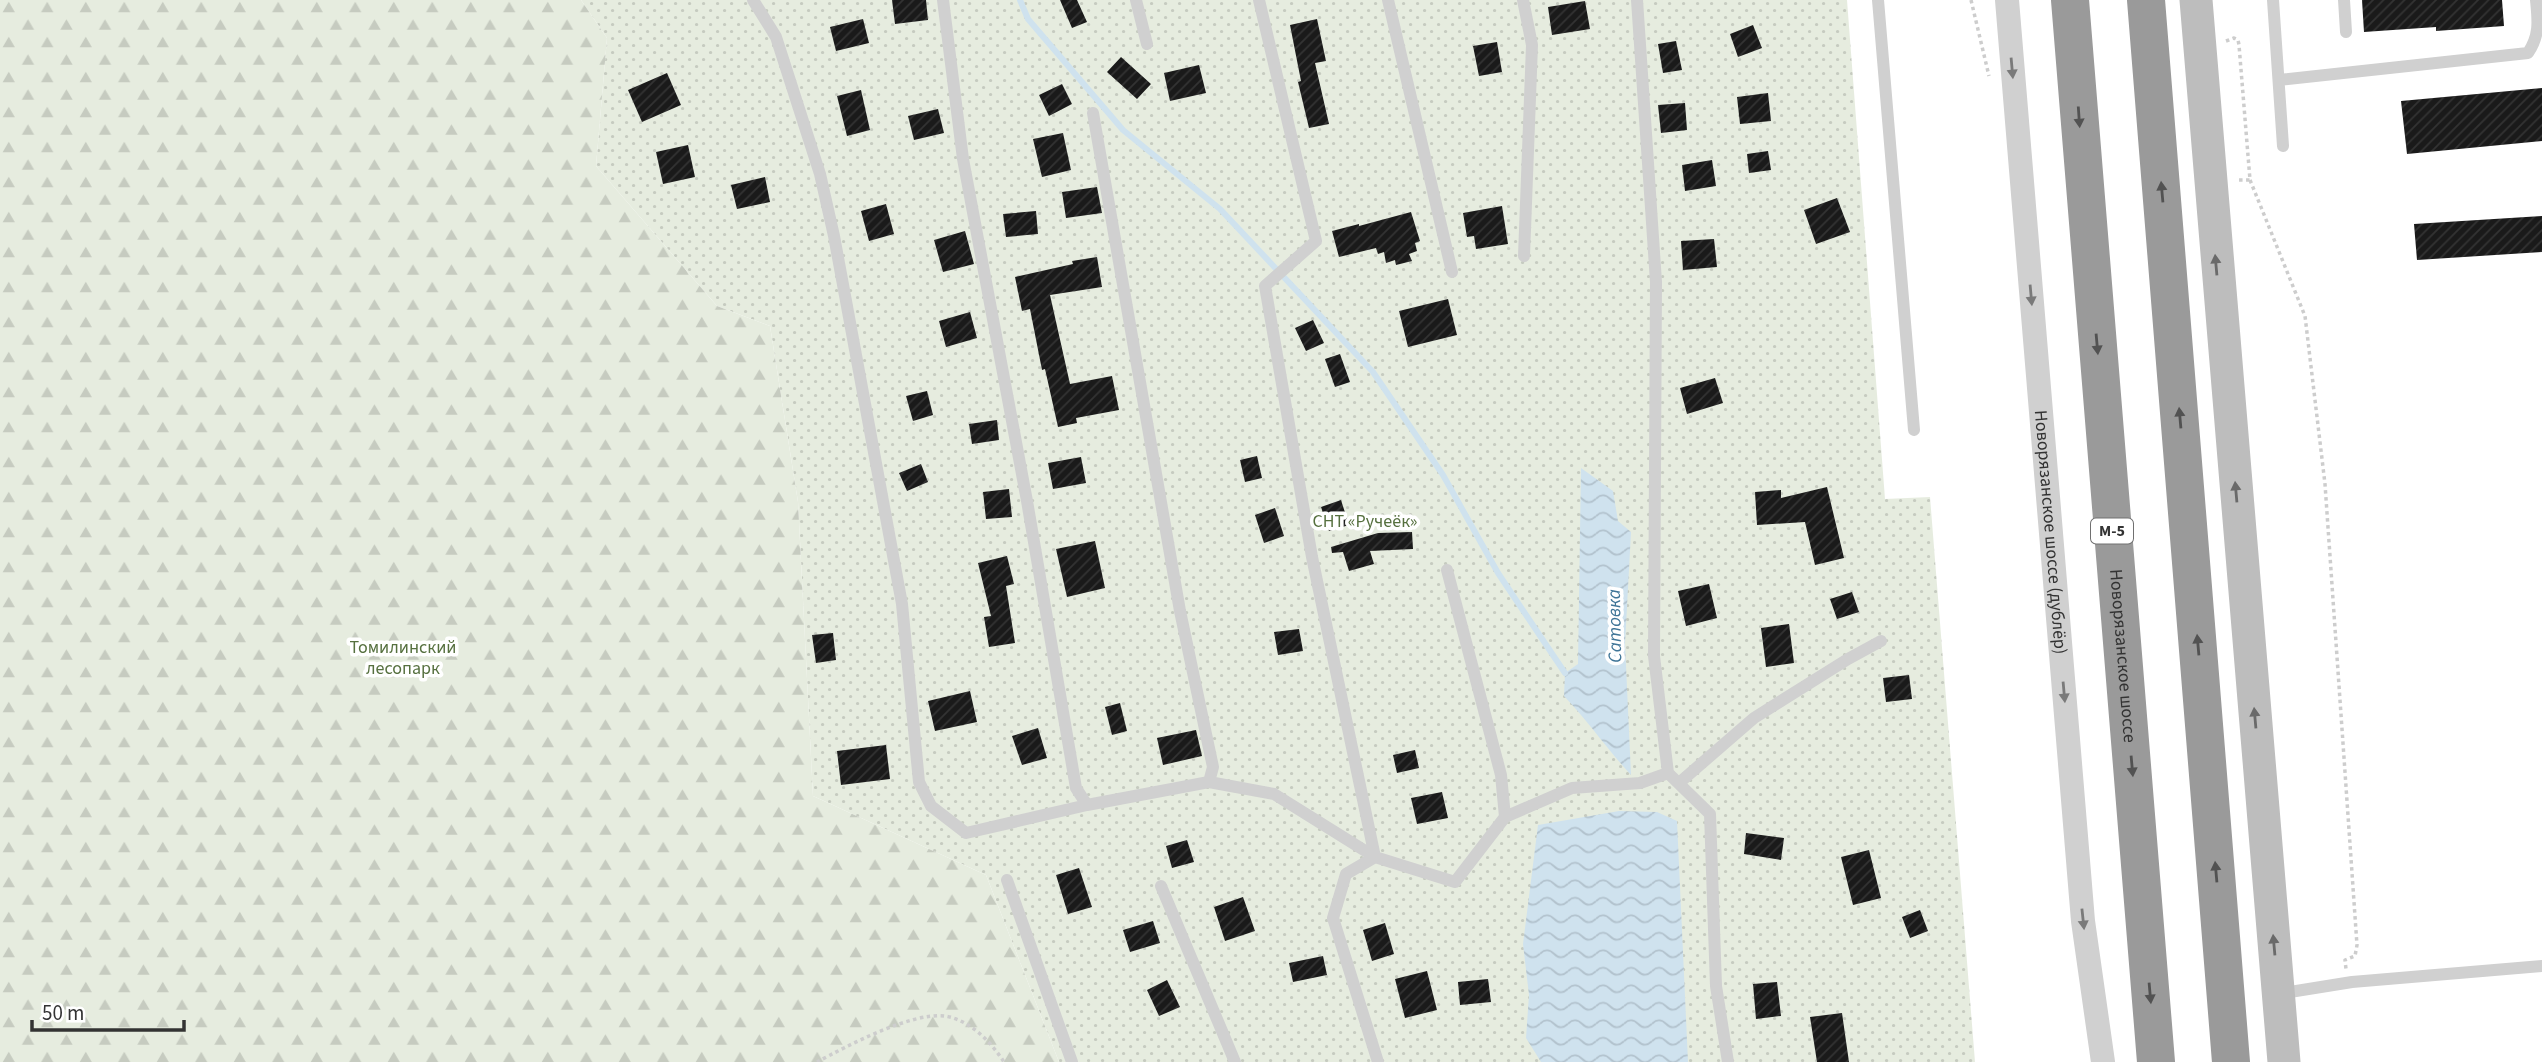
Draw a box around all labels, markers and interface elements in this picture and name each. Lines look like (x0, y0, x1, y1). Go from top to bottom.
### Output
one-way arrow (2007, 57, 2018, 79)
one-way arrow (2074, 106, 2085, 128)
one-way arrow (2156, 180, 2167, 202)
one-way arrow (2211, 254, 2222, 276)
one-way arrow (2026, 284, 2037, 306)
one-way arrow (2092, 333, 2103, 355)
one-way arrow (2174, 407, 2185, 429)
street label: Новорязанское шоссе (дублёр) (2028, 409, 2073, 655)
one-way arrow (2230, 481, 2241, 503)
park label: СНТ «Ручеёк» (1313, 509, 1417, 534)
road number: М-5 (2091, 518, 2133, 544)
street label: Новорязанское шоссе (2104, 568, 2143, 744)
water label: Сатовка (1601, 589, 1629, 663)
one-way arrow (2192, 634, 2203, 656)
park label: Томилинский лесопарк (349, 635, 457, 681)
one-way arrow (2059, 682, 2070, 704)
one-way arrow (2249, 707, 2260, 729)
one-way arrow (2127, 755, 2138, 777)
one-way arrow (2210, 861, 2221, 883)
one-way arrow (2078, 908, 2089, 930)
one-way arrow (2268, 934, 2279, 956)
one-way arrow (2145, 982, 2156, 1004)
scale bar (32, 988, 184, 1032)
text: 50 m (42, 998, 84, 1028)

